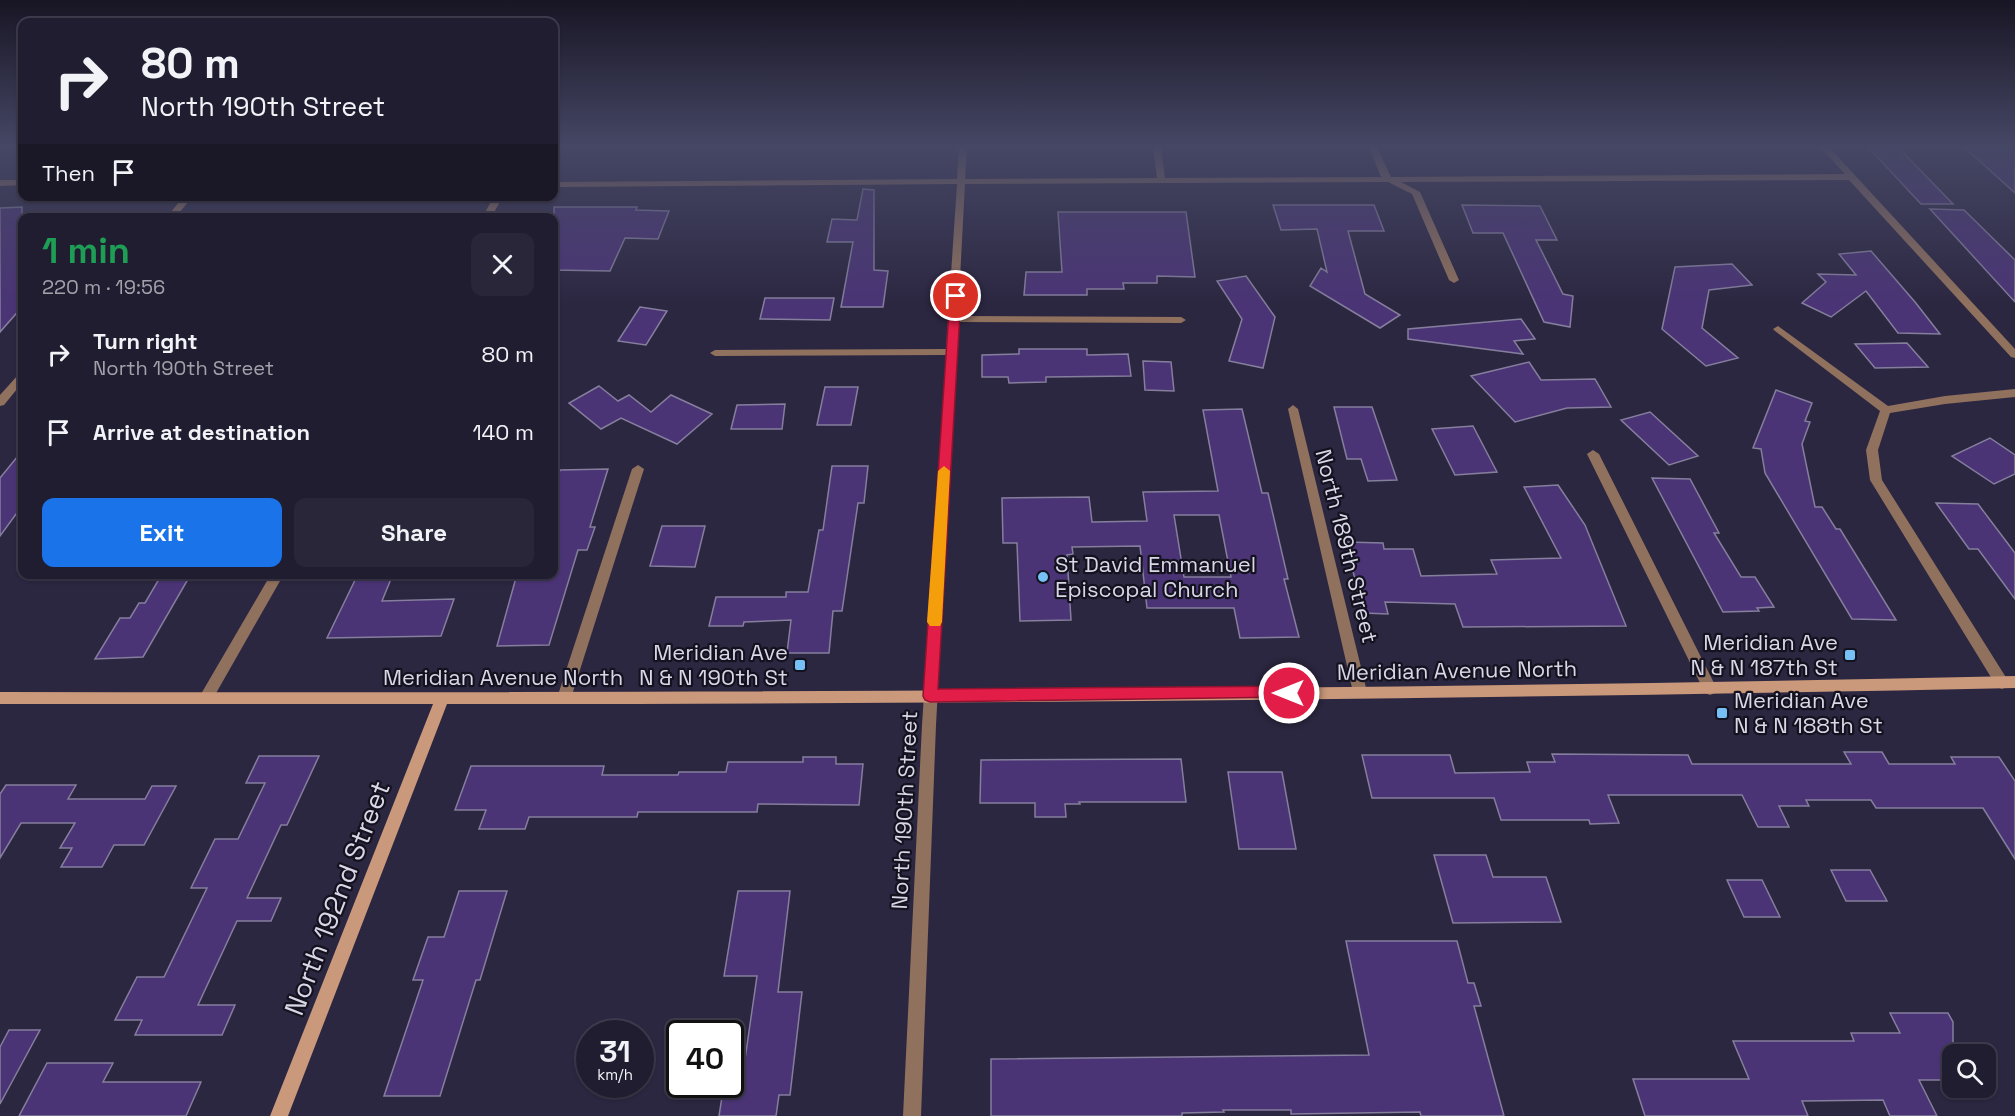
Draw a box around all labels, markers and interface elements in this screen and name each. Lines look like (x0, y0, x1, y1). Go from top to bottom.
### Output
text: 80 m (141, 37, 240, 90)
icon: right (42, 42, 120, 120)
text: North 190th Street (141, 89, 385, 124)
icon: arrive (107, 156, 140, 189)
text: Then (42, 159, 95, 187)
text: 1 min (42, 228, 130, 274)
button: close (471, 233, 534, 296)
pin (930, 270, 981, 321)
text: 220 m · 19:56 (42, 274, 165, 300)
icon: arrive (939, 279, 972, 312)
text: Turn right (93, 327, 198, 355)
icon: right (42, 338, 75, 371)
text: 80 m (482, 340, 534, 368)
text: North 190th Street (93, 355, 274, 381)
icon: arrive (42, 416, 75, 449)
text: Arrive at destination (93, 418, 310, 446)
text: 140 m (472, 418, 534, 446)
street label: North 189th Street (1309, 446, 1385, 646)
button: Exit (42, 498, 282, 567)
button: Share (294, 498, 534, 567)
place label: St David Emmanuel Episcopal Church (1055, 550, 1256, 603)
marker: St David Emmanuel Episcopal Church (1036, 570, 1050, 584)
place label: Meridian Ave N & N 187th St (1691, 628, 1838, 681)
place label: Meridian Ave N & N 190th St (639, 638, 788, 691)
marker: Meridian Ave N & N 187th St (1843, 648, 1857, 662)
street label: Meridian Avenue North (1337, 654, 1577, 686)
marker: Meridian Ave N & N 190th St (793, 658, 807, 672)
position arrow (1257, 661, 1321, 725)
street label: Meridian Avenue North (383, 663, 623, 691)
place label: Meridian Ave N & N 188th St (1734, 686, 1883, 739)
marker: Meridian Ave N & N 188th St (1715, 706, 1729, 720)
street label: North 190th Street (885, 710, 923, 910)
street label: North 192nd Street (276, 776, 398, 1020)
speed limit sign: 40 (666, 1020, 744, 1098)
text: 31 (599, 1032, 631, 1071)
map controls (1942, 1044, 1996, 1098)
button: search (1942, 1044, 1996, 1098)
text: km/h (597, 1065, 633, 1084)

